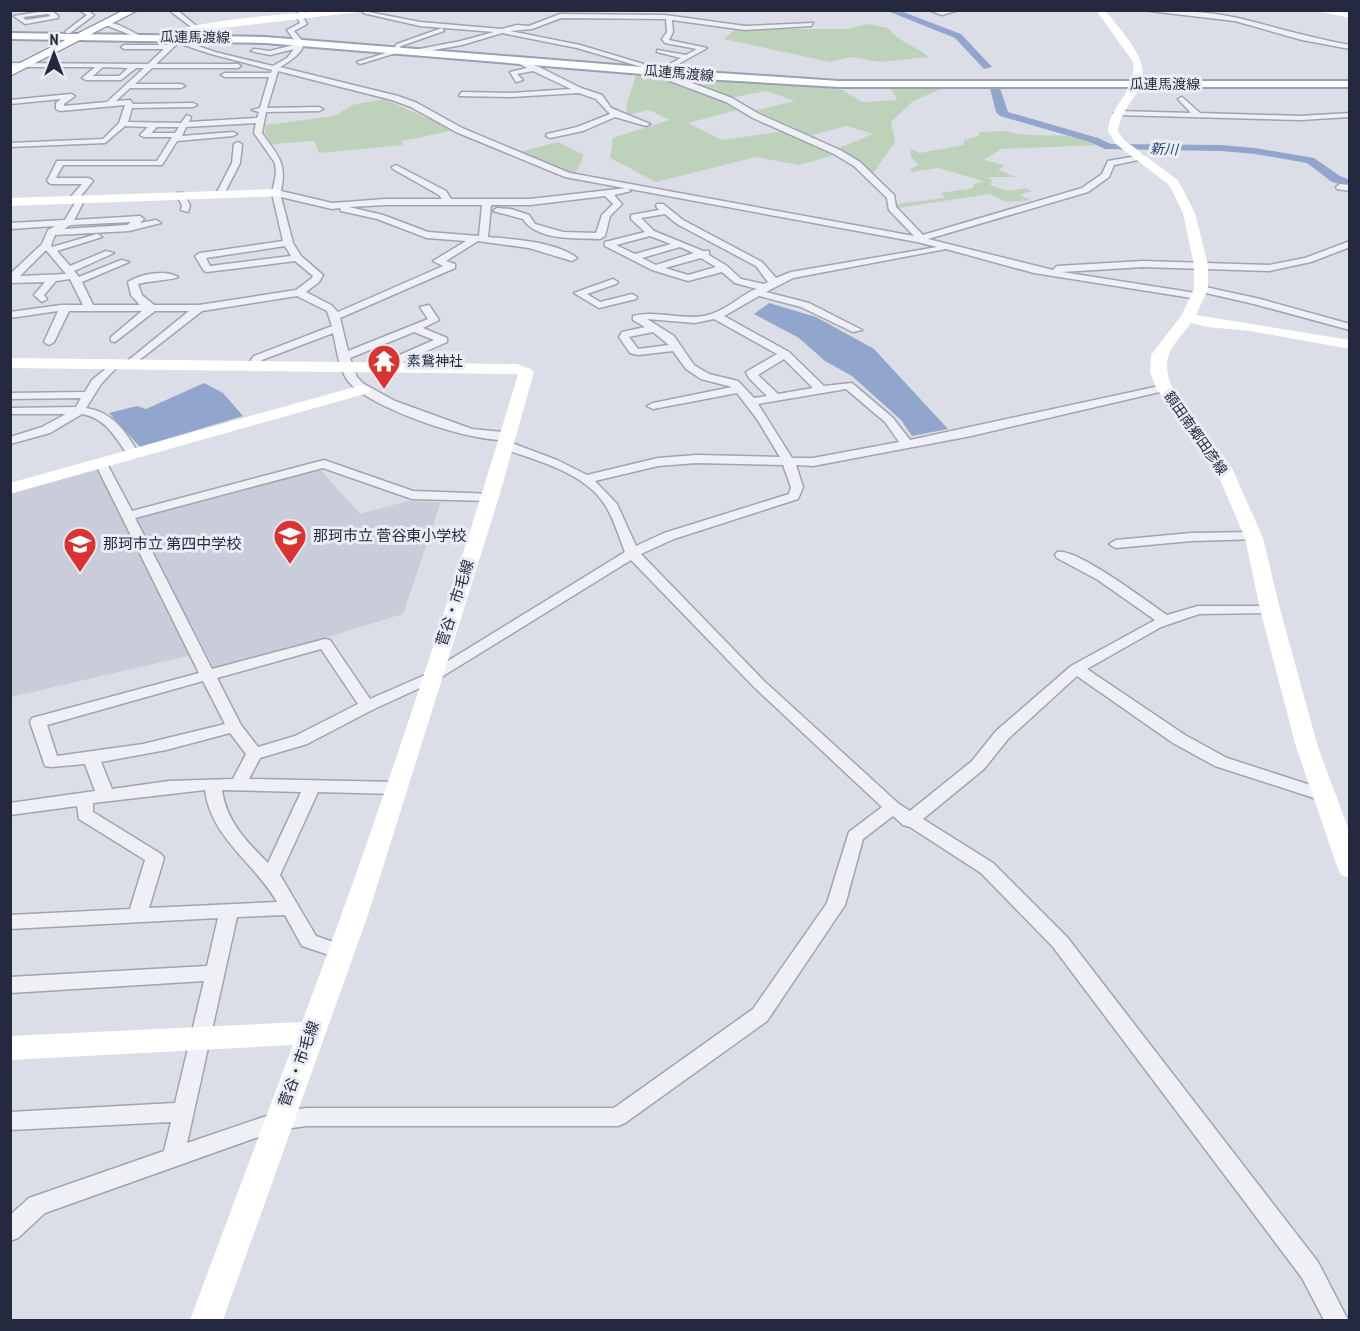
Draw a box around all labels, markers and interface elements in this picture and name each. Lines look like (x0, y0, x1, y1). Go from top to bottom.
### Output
north arrow (24, 24, 84, 84)
street label: 瓜連馬渡線 (160, 27, 230, 47)
text: N (50, 29, 58, 49)
street label: 瓜連馬渡線 (643, 61, 715, 85)
street label: 瓜連馬渡線 (1130, 75, 1200, 93)
water label: 新川 (1150, 140, 1180, 159)
temple icon: 素鵞神社 (366, 343, 402, 390)
place label: 素鵞神社 (407, 352, 463, 370)
street label: 額田南郷田彦線 (1161, 388, 1231, 478)
school or university icon: 那珂市立 菅谷東小学校 (272, 518, 308, 565)
school or university icon: 那珂市立 第四中学校 (62, 526, 98, 573)
place label: 那珂市立 菅谷東小学校 (313, 526, 466, 545)
place label: 那珂市立 第四中学校 (103, 534, 241, 553)
street label: 菅谷・市毛線 (432, 557, 477, 649)
street label: 菅谷・市毛線 (274, 1018, 323, 1109)

